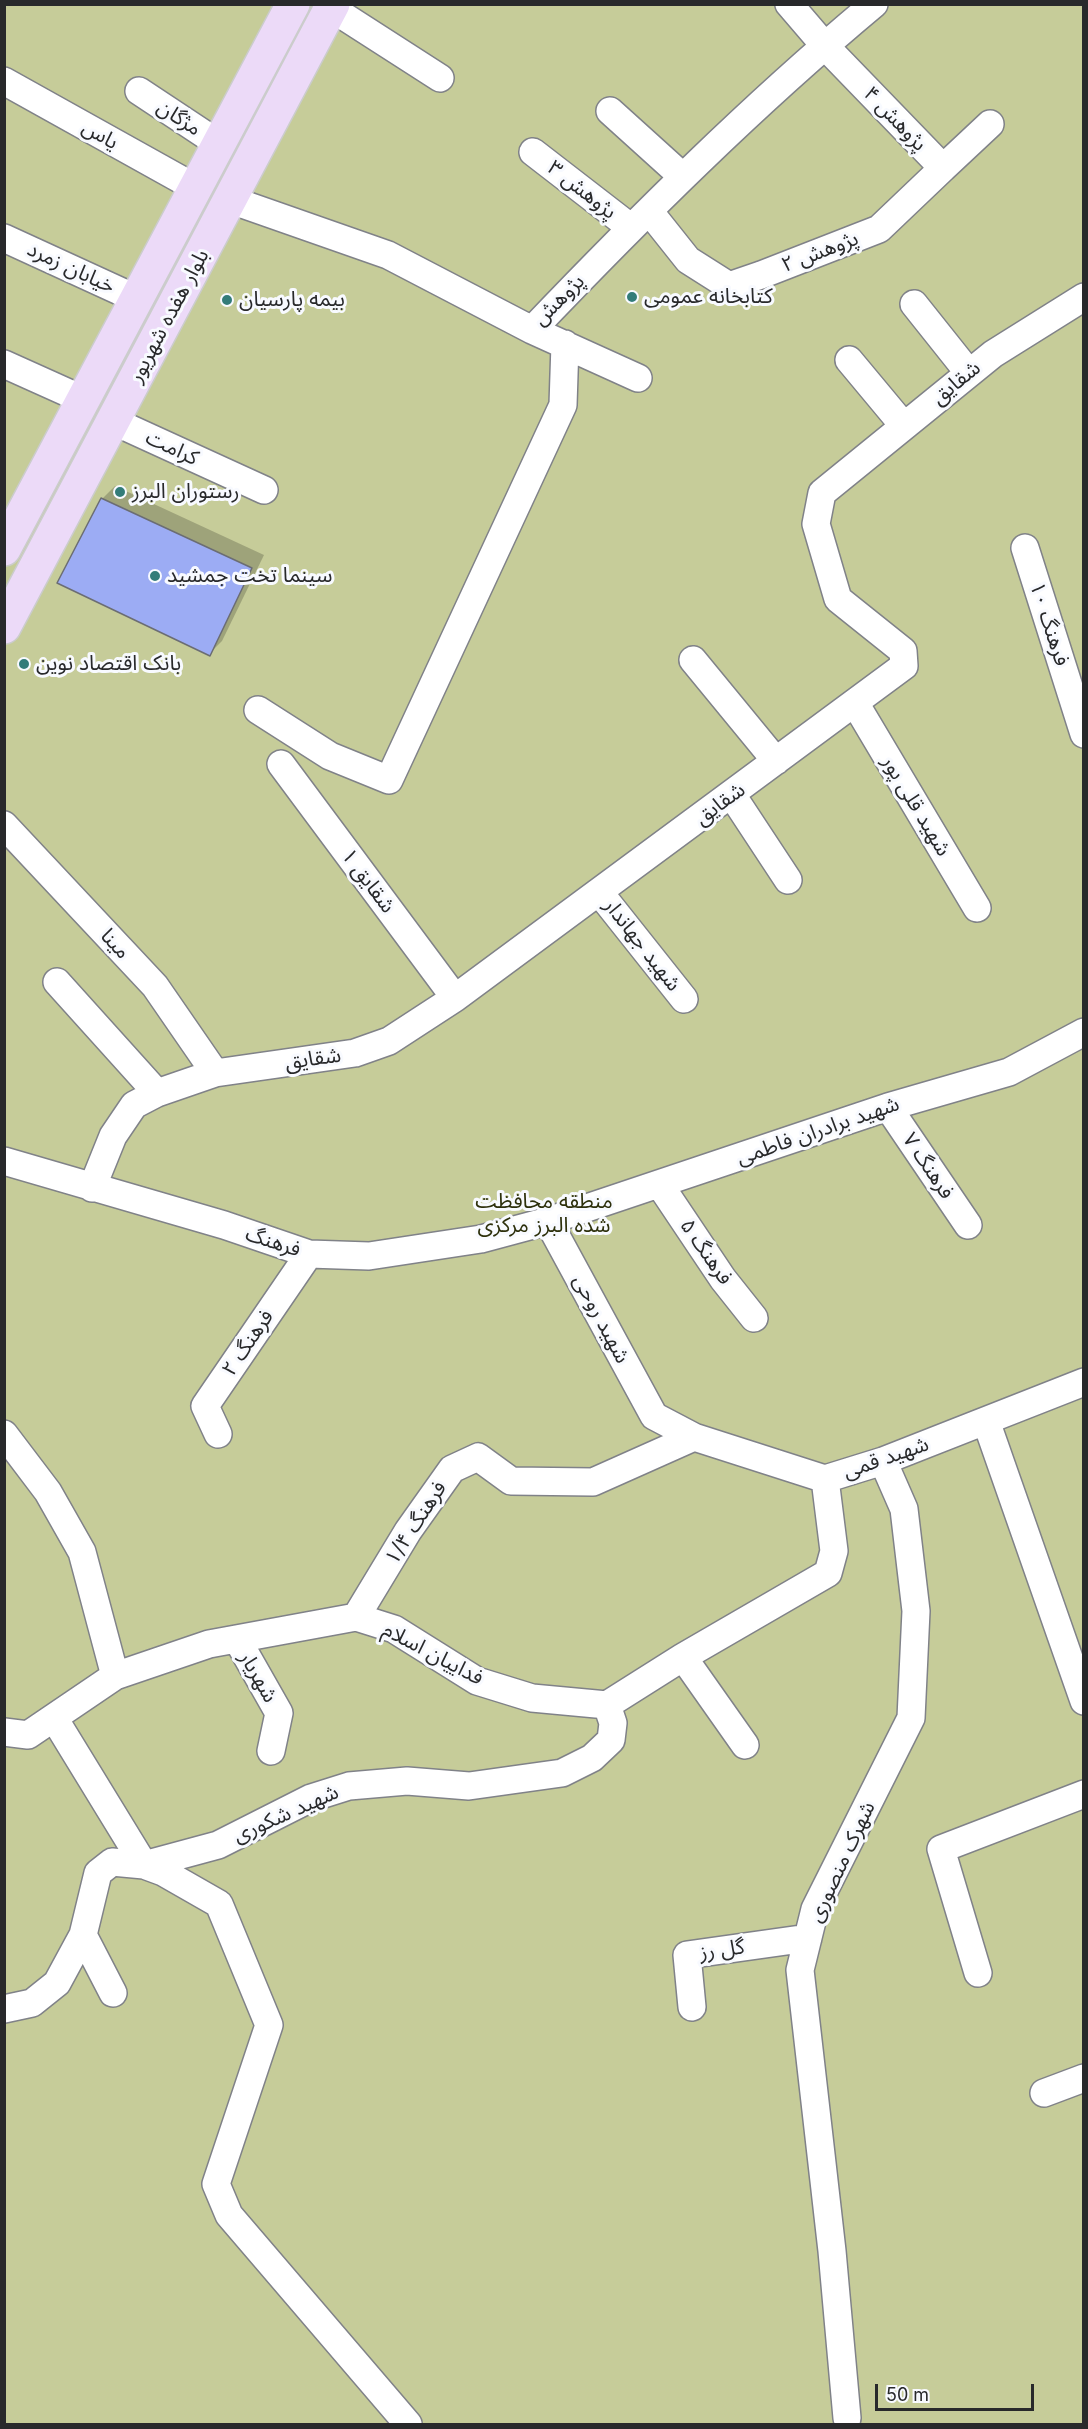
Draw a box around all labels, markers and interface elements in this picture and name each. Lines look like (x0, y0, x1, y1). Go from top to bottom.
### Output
street label: پژوهش ۴ (858, 81, 932, 157)
street label: مژگان (152, 94, 206, 142)
street label: یاس (77, 115, 123, 155)
street label: پژوهش ۳ (542, 155, 622, 225)
street label: پژوهش ۲ (778, 226, 862, 278)
street label: خیابان زمرد (23, 237, 119, 299)
street label: بلوار هفده شهریور (123, 245, 215, 387)
street label: پژوهش (528, 269, 590, 331)
place label: کتابخانه عمومی (644, 284, 773, 310)
place label: بیمه پارسیان (239, 287, 345, 313)
marker: کتابخانه عمومی (625, 290, 639, 304)
marker: بیمه پارسیان (220, 293, 234, 307)
street label: شقایق (926, 356, 986, 410)
street label: کرامت (142, 425, 202, 471)
place label: رستوران البرز (132, 479, 239, 505)
marker: رستوران البرز (113, 485, 127, 499)
place label: سینما تخت جمشید (167, 563, 333, 589)
marker: سینما تخت جمشید (148, 569, 162, 583)
street label: فرهنگ ۱۰ (1024, 579, 1074, 669)
place label: بانک اقتصاد نوین (36, 651, 181, 677)
marker: بانک اقتصاد نوین (17, 657, 31, 671)
street label: شهید قلی پور (876, 751, 956, 861)
street label: شقایق (690, 777, 750, 831)
street label: شقایق ۱ (336, 844, 400, 918)
street label: شهید جهاندار (598, 894, 686, 996)
street label: مینا (95, 924, 135, 964)
street label: شقایق (283, 1043, 343, 1075)
street label: شهید برادران فاطمی (733, 1091, 903, 1171)
street label: فرهنگ ۷ (897, 1128, 959, 1204)
park label: منطقه محافظت شده البرز مرکزی (475, 1189, 613, 1239)
street label: فرهنگ ۵ (674, 1214, 738, 1290)
street label: فرهنگ (242, 1221, 304, 1263)
street label: شهید روحی (567, 1270, 635, 1368)
street label: فرهنگ ۲ (217, 1305, 279, 1381)
street label: شهید قمی (840, 1432, 932, 1484)
street label: فرهنگ ۱/۴ (380, 1477, 452, 1569)
street label: فداییان اسلام (378, 1617, 488, 1691)
street label: شهریار (233, 1647, 283, 1707)
street label: شهید شکوری (229, 1780, 343, 1848)
street label: شهرک منصوری (803, 1797, 881, 1927)
street label: گل رز (698, 1934, 746, 1966)
scale bar (878, 2372, 1037, 2410)
text: 50 m (886, 2384, 929, 2405)

